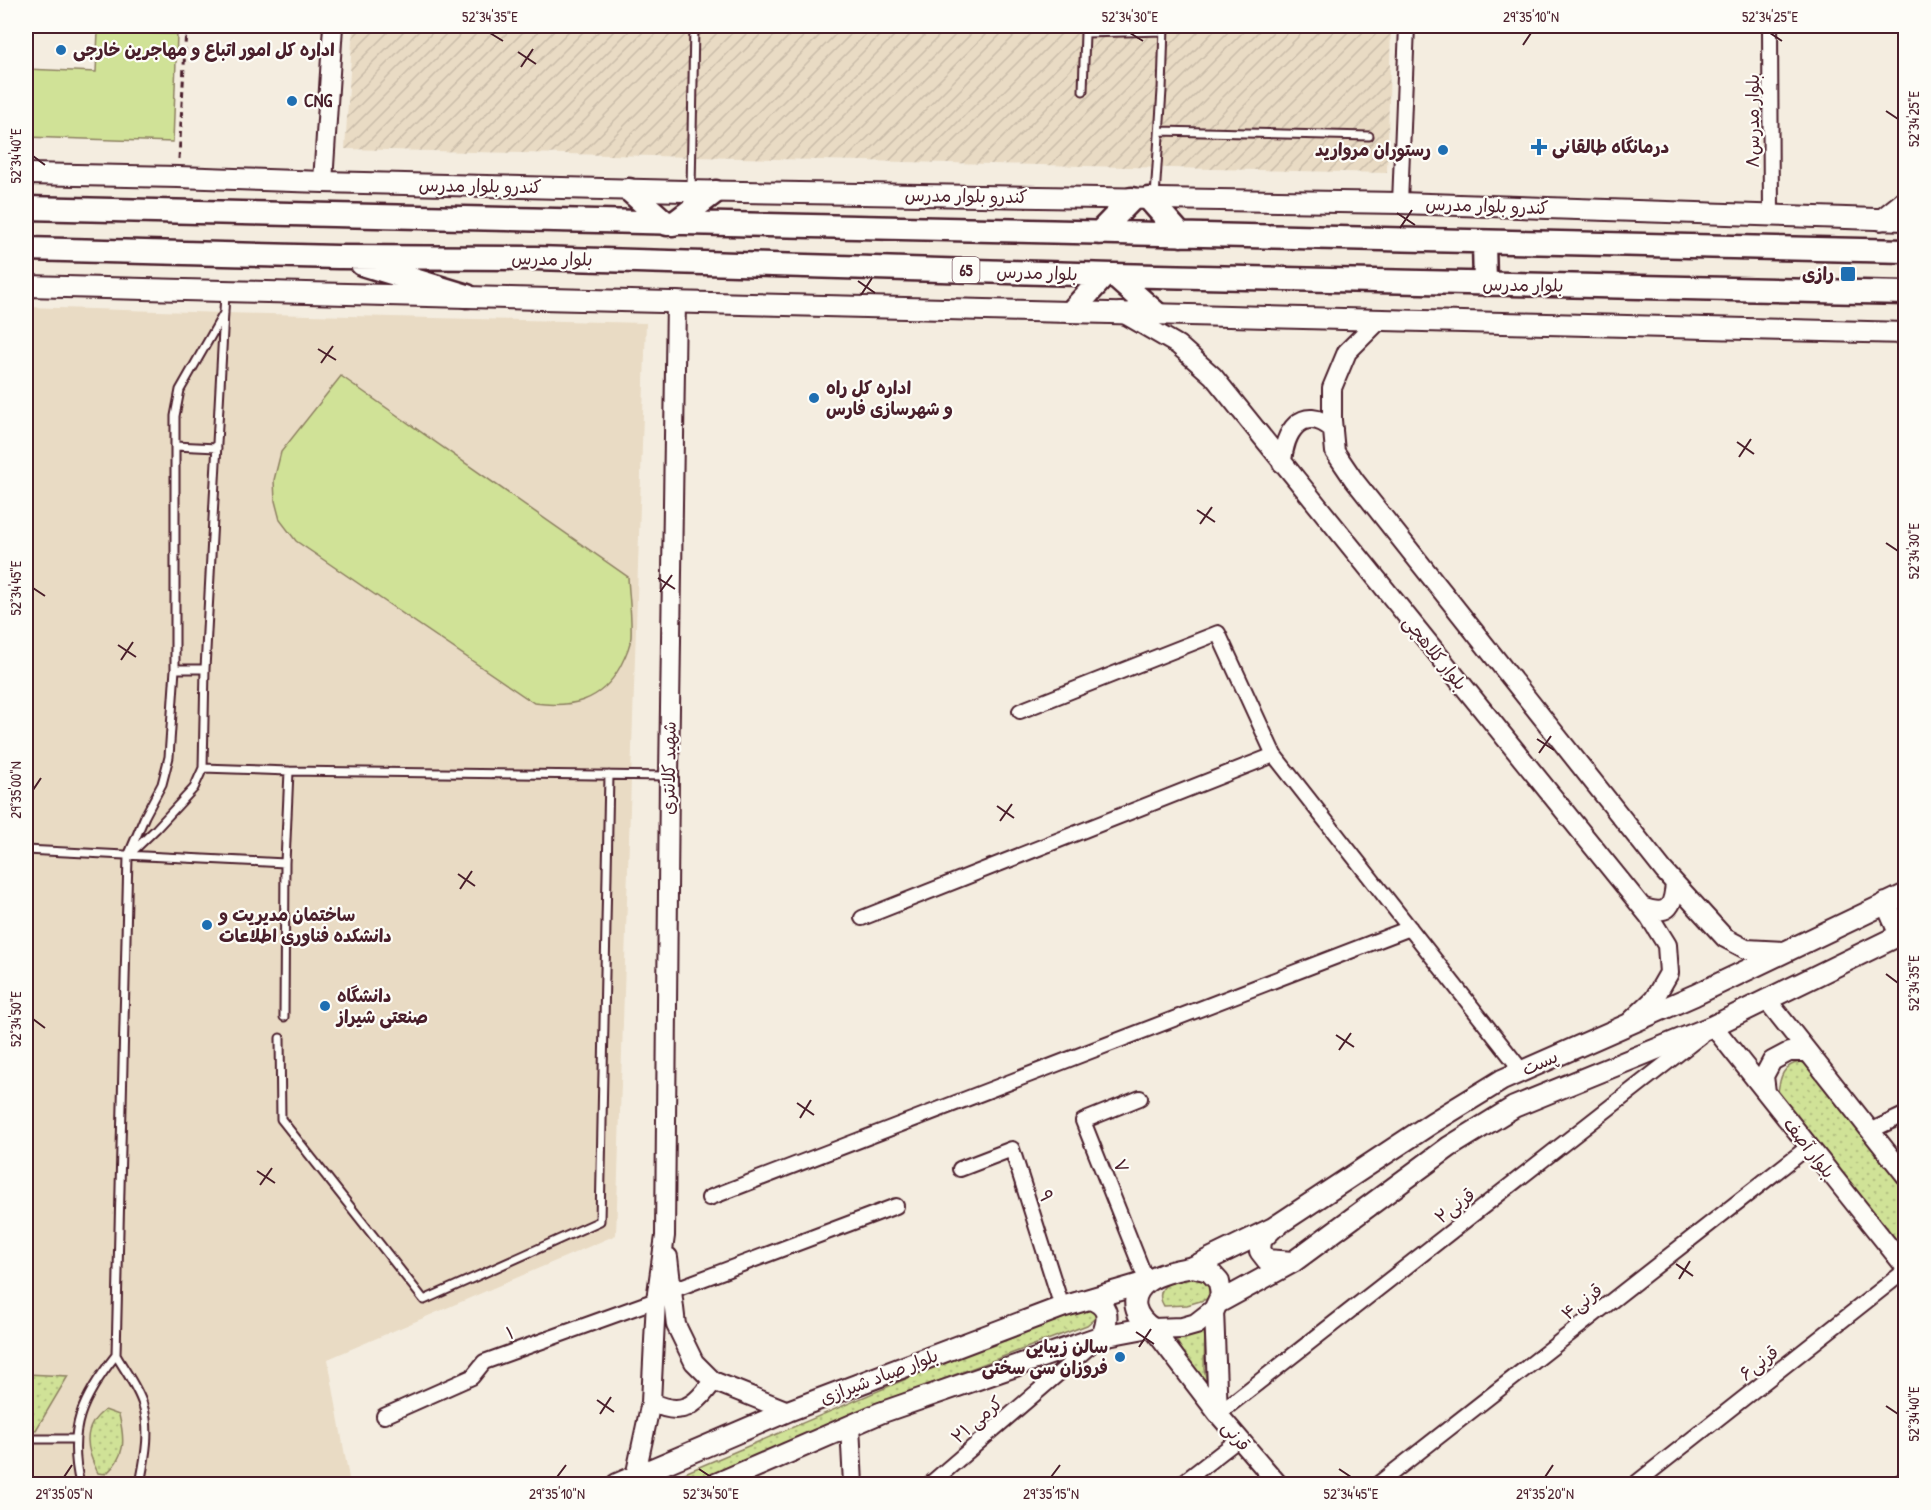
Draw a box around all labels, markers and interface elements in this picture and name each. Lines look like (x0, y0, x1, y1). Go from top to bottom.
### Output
text: 52°34'35"E (462, 6, 518, 27)
text: 52°34'30"E (1102, 6, 1159, 27)
text: 29°35'10"N (1503, 6, 1559, 27)
text: 52°34'25"E (1742, 6, 1798, 27)
place label: اداره کل امور اتباع و مهاجرین خارجی (73, 37, 335, 62)
marker: اداره کل امور اتباع و مهاجرین خارجی (54, 43, 68, 57)
street label: بلوار مدرس۸ (1740, 74, 1765, 168)
place label: CNG (304, 88, 332, 113)
text: 52°34'25"E (1903, 91, 1924, 147)
marker: CNG (285, 94, 299, 108)
text: 52°34'40"E (5, 128, 26, 184)
place label: درمانگاه طالقانی (1552, 134, 1669, 159)
place label: رستوران مروارید (1315, 137, 1431, 162)
marker: درمانگاه طالقانی (1530, 138, 1548, 156)
marker: رستوران مروارید (1436, 143, 1450, 157)
street label: کندرو بلوار مدرس (418, 172, 542, 199)
street label: کندرو بلوار مدرس (904, 182, 1028, 209)
street label: کندرو بلوار مدرس (1425, 191, 1549, 220)
street label: بلوار مدرس (511, 245, 593, 272)
road number: 65 (952, 257, 980, 283)
street label: بلوار مدرس (996, 259, 1078, 286)
place label: رازی (1802, 261, 1834, 286)
marker: رازی (1839, 265, 1857, 283)
street label: بلوار مدرس (1482, 271, 1564, 298)
place label: اداره کل راه و شهرسازی فارس (826, 375, 953, 421)
marker: اداره کل راه و شهرسازی فارس (807, 391, 821, 405)
text: 52°34'30"E (1903, 522, 1924, 579)
text: 52°34'45"E (5, 560, 26, 615)
street label: بلوار کلاهچی (1398, 610, 1473, 695)
street label: شهید کلانتری (655, 721, 682, 815)
text: 29°35'00"N (5, 761, 26, 819)
place label: ساختمان مدیریت و دانشکده فناوری اطلاعات (217, 902, 392, 948)
marker: ساختمان مدیریت و دانشکده فناوری اطلاعات (200, 918, 214, 932)
text: 52°34'35"E (1903, 955, 1924, 1011)
place label: دانشگاه صنعتی شیراز (335, 983, 428, 1029)
text: 52°34'50"E (5, 991, 26, 1047)
marker: دانشگاه صنعتی شیراز (318, 999, 332, 1013)
street label: پست (1518, 1044, 1562, 1082)
street label: بلوار آصف (1778, 1112, 1841, 1183)
street label: ۷ (1107, 1155, 1135, 1176)
street label: قرنی۲ (1429, 1182, 1480, 1229)
street label: ۹ (1033, 1187, 1060, 1205)
street label: قرنی۴ (1556, 1278, 1608, 1326)
street label: ۱ (502, 1320, 517, 1345)
place label: سالن زیبایی فروزان سی سختی (982, 1334, 1108, 1380)
street label: قرنی۶ (1734, 1339, 1784, 1386)
street label: بلوار صیاد شیرازی (816, 1342, 942, 1411)
marker: سالن زیبایی فروزان سی سختی (1113, 1350, 1127, 1364)
text: 52°34'40"E (1903, 1386, 1924, 1442)
street label: کرمی ۲۱ (945, 1390, 1008, 1449)
street label: قرنی (1216, 1415, 1256, 1456)
text: 29°35'05"N (35, 1483, 93, 1504)
text: 29°35'10"N (529, 1483, 585, 1504)
text: 52°34'50"E (683, 1483, 739, 1504)
text: 29°35'15"N (1023, 1483, 1079, 1504)
text: 52°34'45"E (1324, 1483, 1379, 1504)
text: 29°35'20"N (1516, 1483, 1574, 1504)

